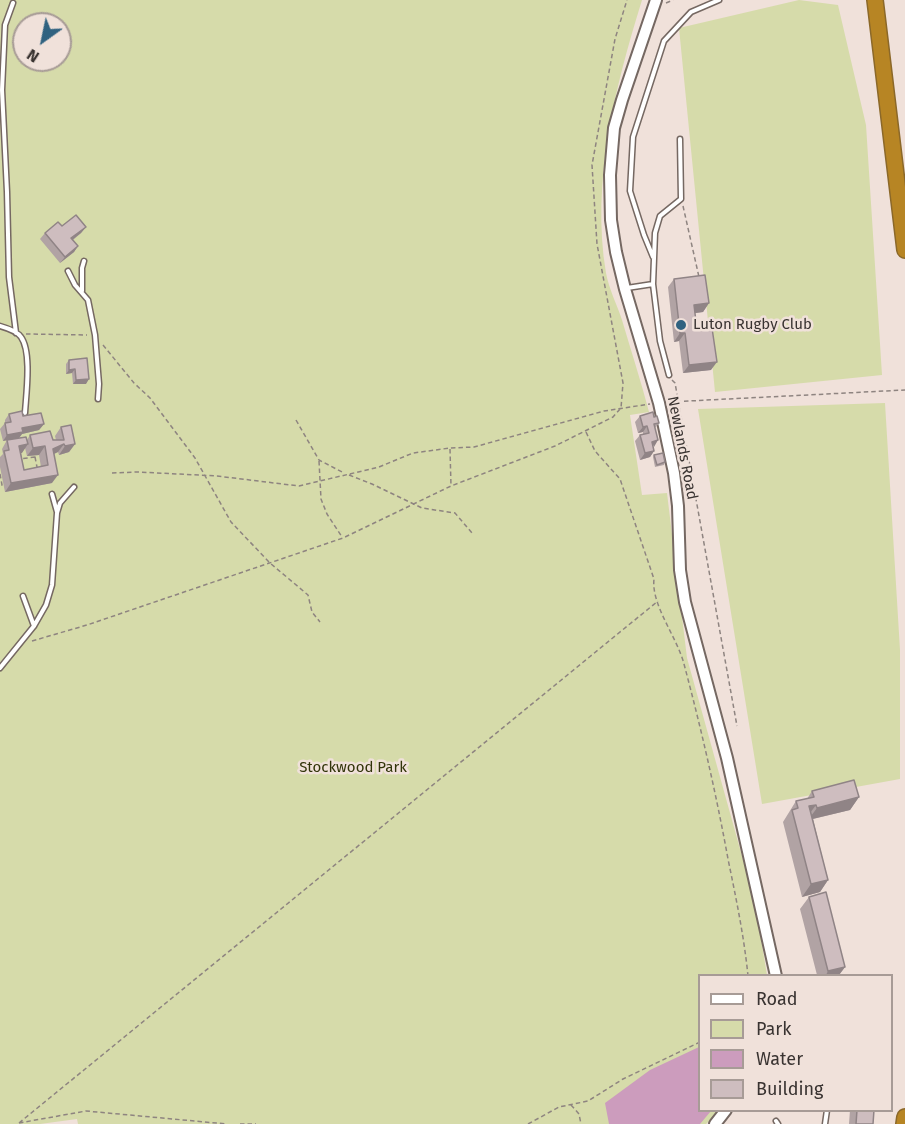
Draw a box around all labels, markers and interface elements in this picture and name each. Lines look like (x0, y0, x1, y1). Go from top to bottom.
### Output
north arrow (12, 12, 72, 72)
text: N (23, 45, 43, 67)
place label: Luton Rugby Club (693, 316, 812, 334)
marker: Luton Rugby Club (674, 318, 688, 332)
street label: Newlands Road (663, 395, 701, 501)
park label: Stockwood Park (299, 759, 407, 777)
legend (698, 974, 893, 1112)
text: Road (756, 988, 798, 1010)
text: Park (756, 1018, 791, 1040)
text: Water (756, 1048, 803, 1070)
text: Building (756, 1078, 823, 1100)

